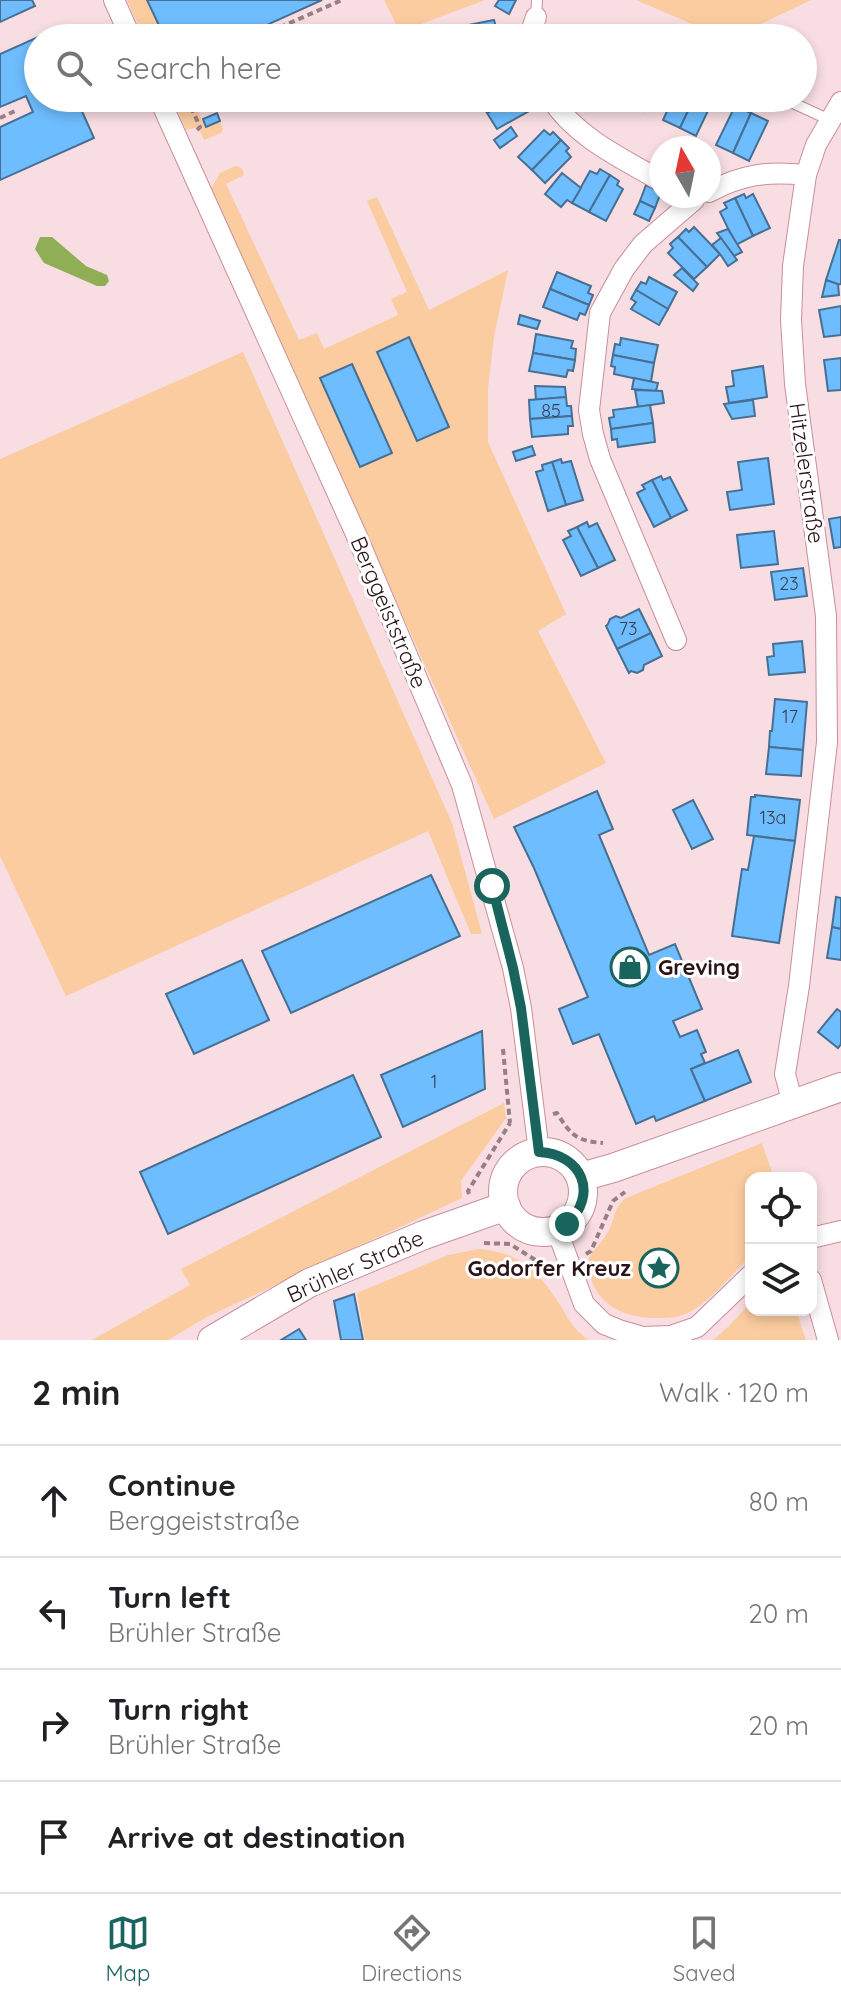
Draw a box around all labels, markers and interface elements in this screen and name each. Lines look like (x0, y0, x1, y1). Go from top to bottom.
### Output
search box (24, 24, 817, 112)
icon: search (52, 46, 96, 90)
text: Search here (116, 49, 282, 87)
north arrow (649, 136, 721, 208)
house number: 85 (541, 399, 561, 422)
street label: Hitzelerstraße (783, 401, 831, 545)
street label: Berggeiststraße (344, 532, 434, 692)
house number: 23 (779, 572, 799, 595)
house number: 73 (619, 617, 637, 640)
house number: 17 (782, 705, 798, 728)
house number: 13a (760, 806, 787, 829)
route start (474, 868, 510, 904)
shop icon: Greving (609, 946, 651, 988)
place label: Greving (658, 953, 740, 981)
house number: 1 (431, 1070, 437, 1093)
map controls (745, 1172, 817, 1316)
button: locate (745, 1172, 817, 1244)
route end (549, 1206, 585, 1242)
street label: Brühler Straße (282, 1223, 428, 1309)
button: layers (745, 1244, 817, 1316)
place icon: Godorfer Kreuz (638, 1247, 680, 1289)
place label: Godorfer Kreuz (467, 1254, 631, 1282)
text: 2 min (32, 1371, 121, 1414)
text: Walk · 120 m (659, 1376, 809, 1409)
text: Continue (108, 1466, 236, 1504)
icon: ahead (32, 1479, 76, 1523)
text: 80 m (749, 1485, 809, 1518)
text: Berggeiststraße (108, 1504, 300, 1537)
text: Turn left (108, 1578, 231, 1616)
icon: left (32, 1591, 76, 1635)
text: 20 m (748, 1597, 809, 1630)
text: Brühler Straße (108, 1616, 281, 1649)
text: Turn right (108, 1690, 249, 1728)
icon: right (32, 1703, 76, 1747)
text: 20 m (748, 1709, 809, 1742)
text: Brühler Straße (108, 1728, 281, 1761)
icon: arrive (32, 1815, 76, 1859)
text: Arrive at destination (108, 1818, 406, 1856)
tab: Map (105, 1911, 150, 1987)
tab: Directions (361, 1911, 462, 1987)
tab: Saved (673, 1911, 736, 1987)

